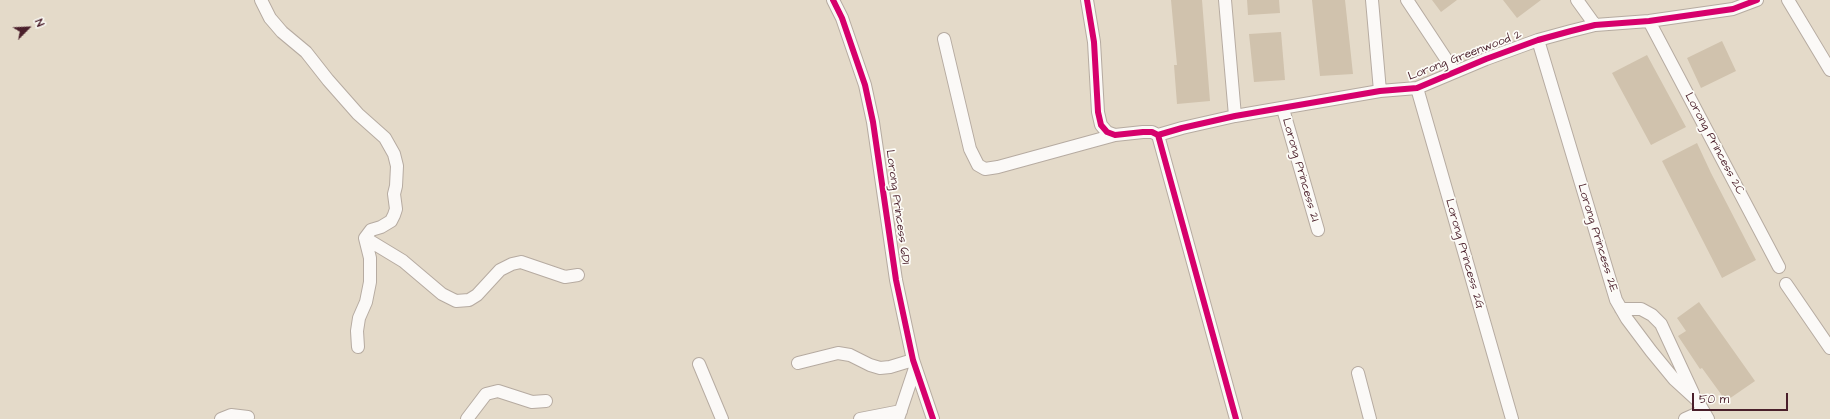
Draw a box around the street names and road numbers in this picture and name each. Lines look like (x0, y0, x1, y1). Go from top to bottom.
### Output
street label: Lorong Greenwood 2 (1406, 28, 1524, 84)
street label: Lorong Princess 2C (1681, 90, 1747, 198)
street label: Lorong Princess 2I (1278, 117, 1322, 223)
street label: Lorong Princess 6D1 (882, 149, 912, 265)
street label: Lorong Princess 2E (1574, 182, 1620, 294)
street label: Lorong Princess 2G (1441, 197, 1487, 311)

